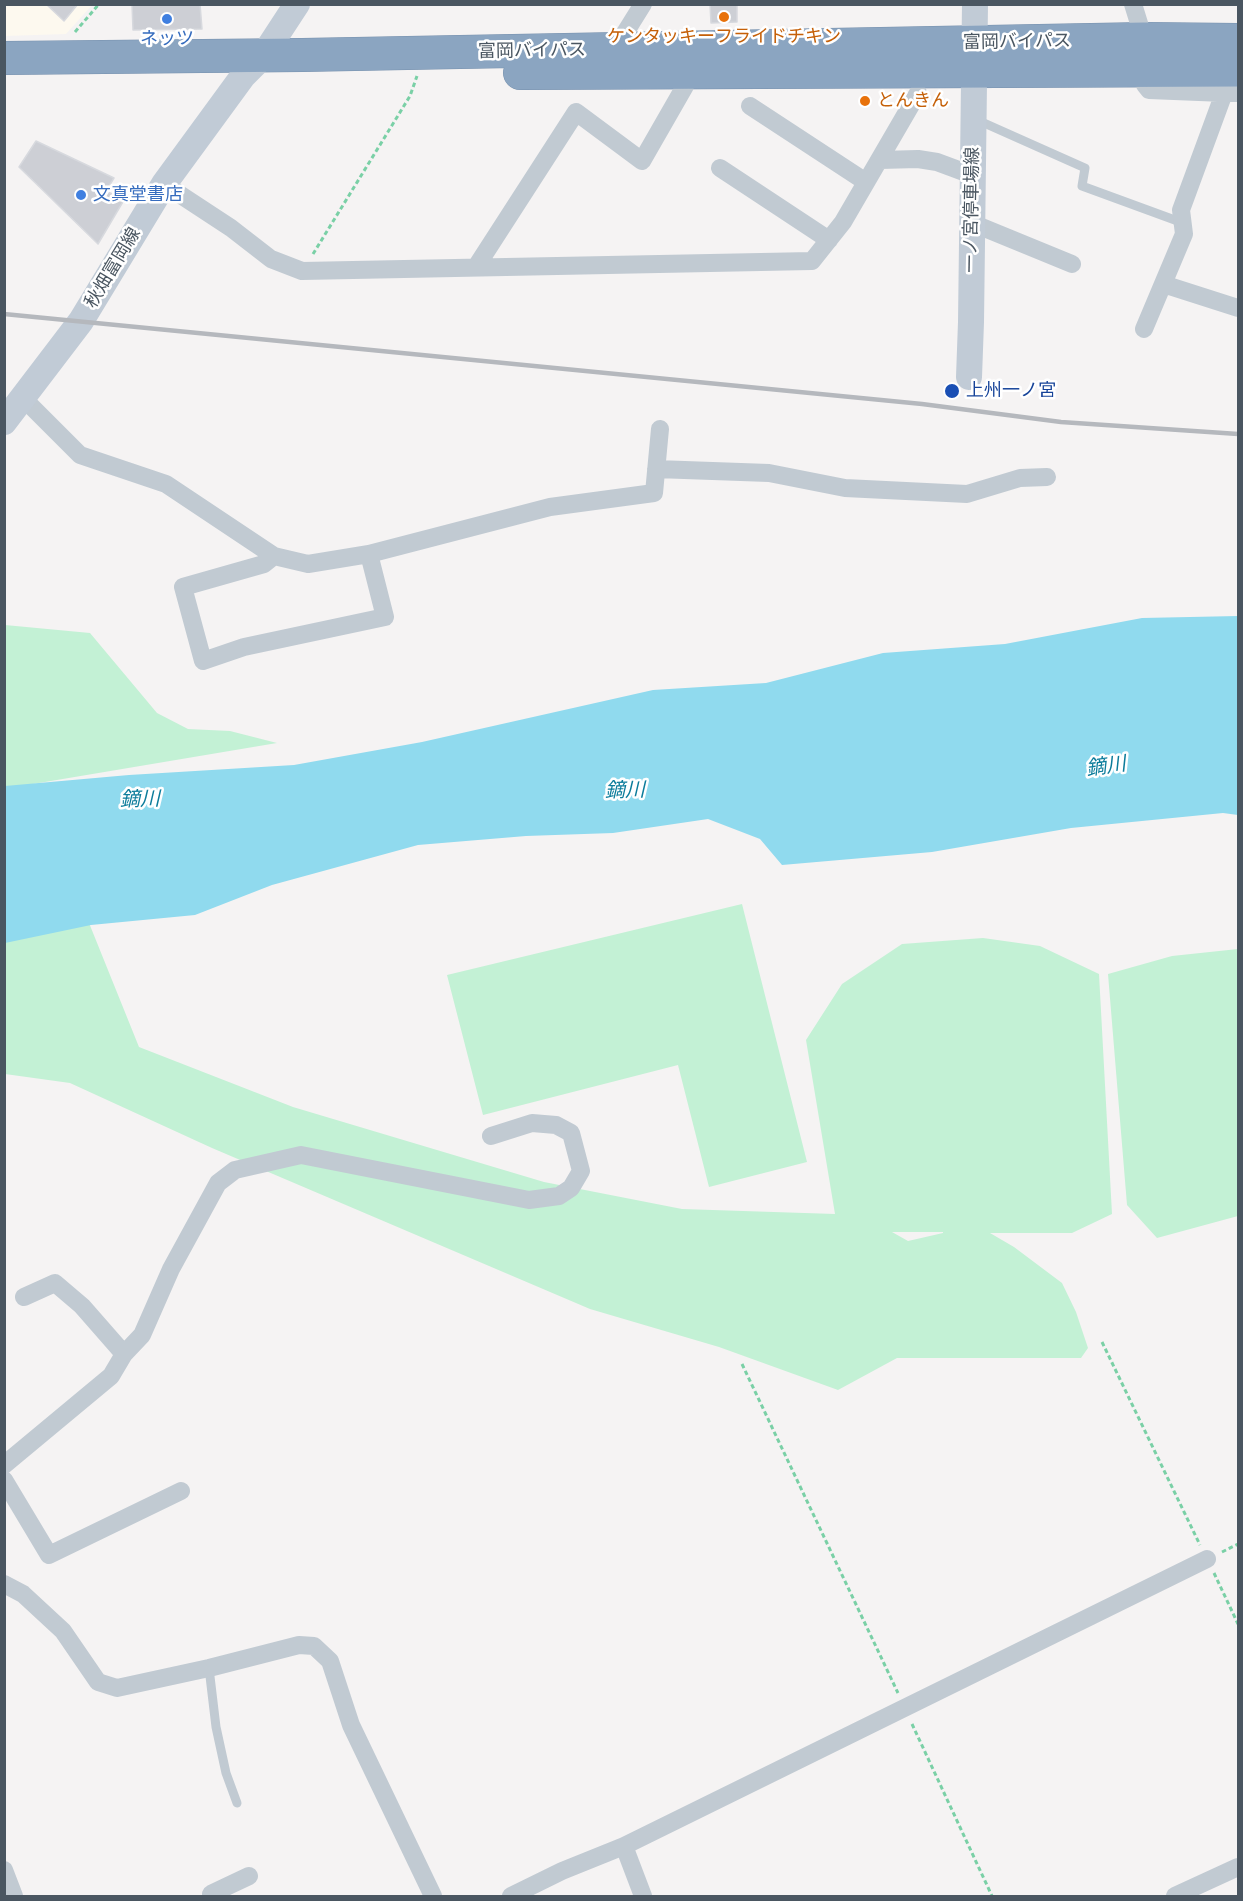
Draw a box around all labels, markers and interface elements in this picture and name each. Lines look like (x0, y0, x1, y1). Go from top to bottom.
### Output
marker: ケンタッキーフライドチキン (717, 10, 731, 24)
marker: ネッツ (160, 12, 174, 26)
place label: ケンタッキーフライドチキン (607, 26, 841, 48)
place label: ネッツ (140, 28, 194, 50)
street label: 富岡バイパス (963, 30, 1071, 54)
street label: 富岡バイパス (478, 39, 586, 63)
place label: とんきん (877, 90, 949, 112)
marker: とんきん (858, 94, 872, 108)
street label: 一ノ宮停車場線 (960, 147, 984, 273)
place label: 文真堂書店 (93, 184, 183, 206)
marker: 文真堂書店 (74, 188, 88, 202)
street label: 秋畑富岡線 (81, 224, 145, 312)
place label: 上州一ノ宮 (966, 380, 1056, 402)
marker: 上州一ノ宮 (943, 382, 961, 400)
water label: 鏑川 (1085, 752, 1127, 782)
water label: 鏑川 (605, 779, 645, 803)
water label: 鏑川 (120, 788, 160, 812)

